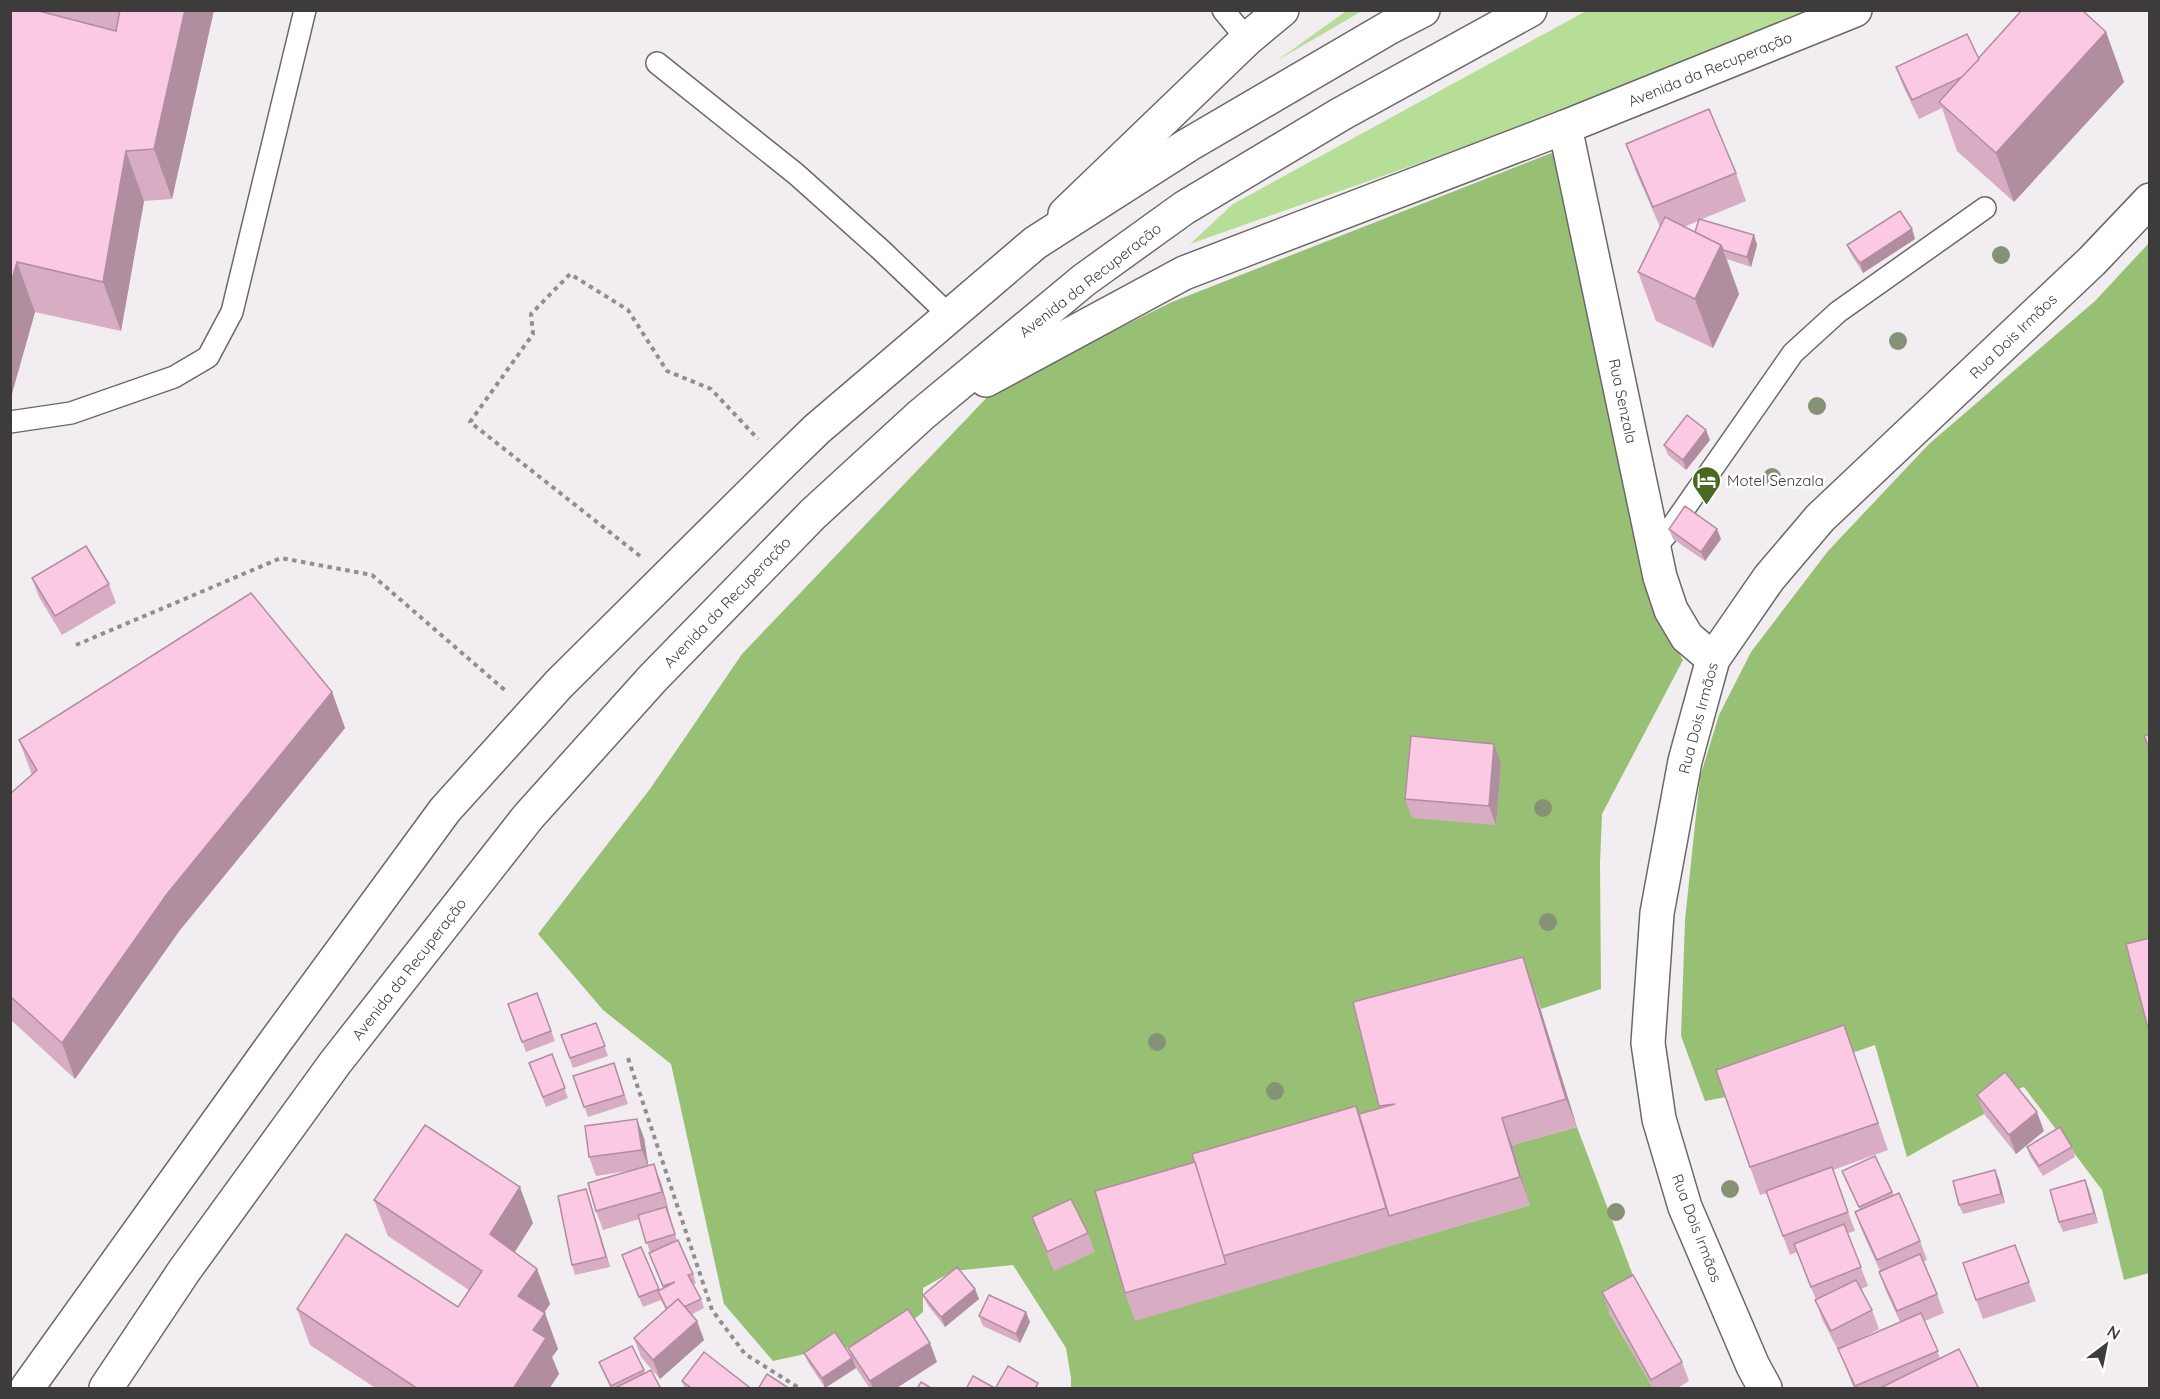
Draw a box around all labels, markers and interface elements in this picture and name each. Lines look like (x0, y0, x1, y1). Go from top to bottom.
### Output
street label: Avenida da Recuperação (1625, 27, 1795, 111)
street label: Avenida da Recuperação (1015, 219, 1165, 341)
street label: Rua Dois Irmãos (1965, 289, 2061, 383)
street label: Rua Senzala (1605, 357, 1641, 445)
hotel icon: Motel Senzala (1690, 464, 1722, 506)
place label: Motel Senzala (1727, 471, 1824, 490)
street label: Avenida da Recuperação (659, 532, 795, 672)
street label: Rua Dois Irmãos (1674, 660, 1722, 776)
street label: Avenida da Recuperação (348, 894, 470, 1044)
street label: Rua Dois Irmãos (1668, 1171, 1726, 1285)
north arrow (2076, 1315, 2136, 1375)
text: N (2104, 1321, 2124, 1344)

